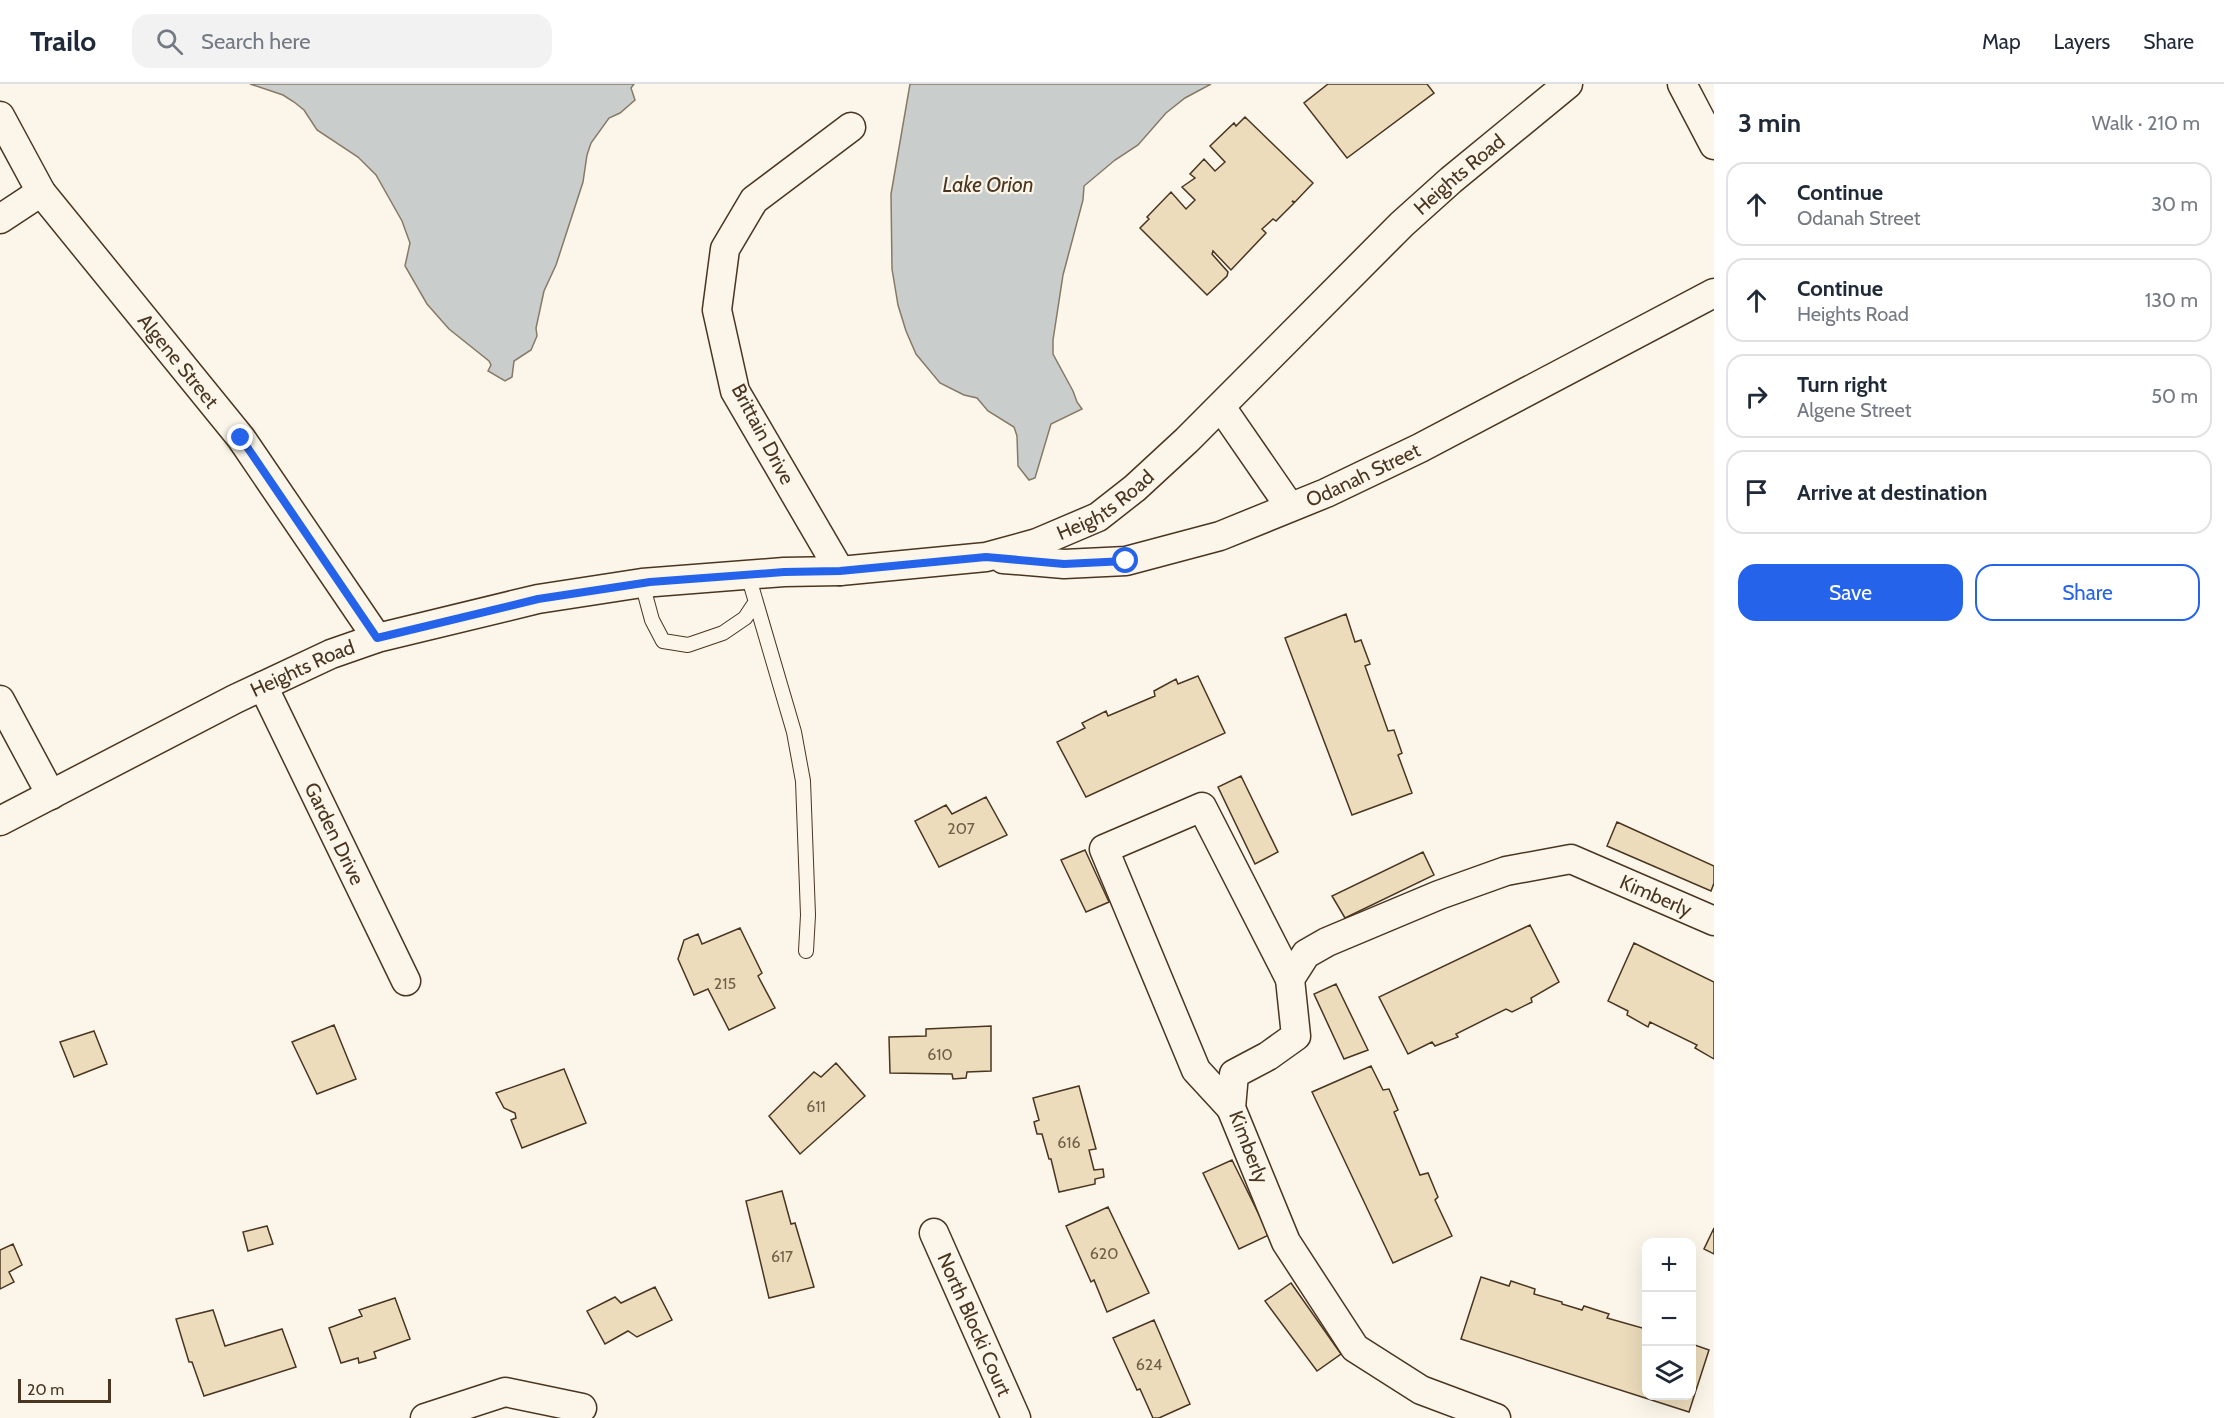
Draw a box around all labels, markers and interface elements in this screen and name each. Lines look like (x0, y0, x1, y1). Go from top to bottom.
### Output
search box (132, 14, 552, 68)
text: Trailo (30, 24, 96, 58)
icon: search (153, 25, 186, 58)
text: Search here (201, 28, 310, 55)
text: Map (1982, 29, 2021, 54)
text: Layers (2054, 29, 2110, 54)
text: Share (2143, 29, 2194, 54)
text: 3 min (1738, 107, 1801, 139)
text: Walk · 210 m (2092, 111, 2200, 135)
street label: Heights Road (1409, 129, 1510, 220)
water label: Lake Orion (942, 172, 1034, 197)
text: Continue (1797, 179, 1883, 206)
icon: ahead (1740, 188, 1773, 221)
text: 30 m (2151, 192, 2198, 216)
text: Odanah Street (1797, 206, 1921, 230)
text: Continue (1797, 275, 1883, 302)
icon: ahead (1740, 284, 1773, 317)
text: 130 m (2145, 288, 2198, 312)
text: Heights Road (1797, 302, 1909, 326)
street label: Algene Street (133, 309, 224, 413)
text: Turn right (1797, 371, 1887, 398)
street label: Brittain Drive (727, 380, 799, 488)
icon: right (1740, 380, 1773, 413)
text: 50 m (2151, 384, 2198, 408)
text: Algene Street (1797, 398, 1911, 422)
route end (227, 424, 253, 450)
street label: Odanah Street (1302, 438, 1424, 512)
street label: Heights Road (1053, 465, 1159, 545)
icon: arrive (1740, 476, 1773, 509)
text: Arrive at destination (1797, 479, 1987, 506)
route start (1112, 547, 1138, 573)
button: Save (1738, 564, 1963, 621)
button: Share (1975, 564, 2200, 621)
street label: Heights Road (246, 635, 358, 702)
street label: Garden Drive (300, 778, 370, 889)
house number: 207 (947, 819, 975, 838)
street label: Kimberly (1616, 870, 1695, 922)
house number: 215 (714, 974, 736, 993)
house number: 610 (927, 1045, 953, 1064)
house number: 611 (806, 1097, 826, 1116)
street label: Kimberly (1224, 1107, 1274, 1187)
house number: 616 (1057, 1133, 1081, 1152)
map controls (1642, 1238, 1696, 1400)
button: + (1642, 1238, 1696, 1292)
house number: 620 (1090, 1244, 1118, 1263)
house number: 617 (771, 1247, 793, 1266)
street label: North Blocki Court (932, 1249, 1017, 1400)
button: − (1642, 1292, 1696, 1346)
button: layers (1642, 1346, 1696, 1400)
house number: 624 (1136, 1355, 1162, 1374)
scale bar (18, 1376, 111, 1404)
text: 20 m (27, 1380, 64, 1399)

